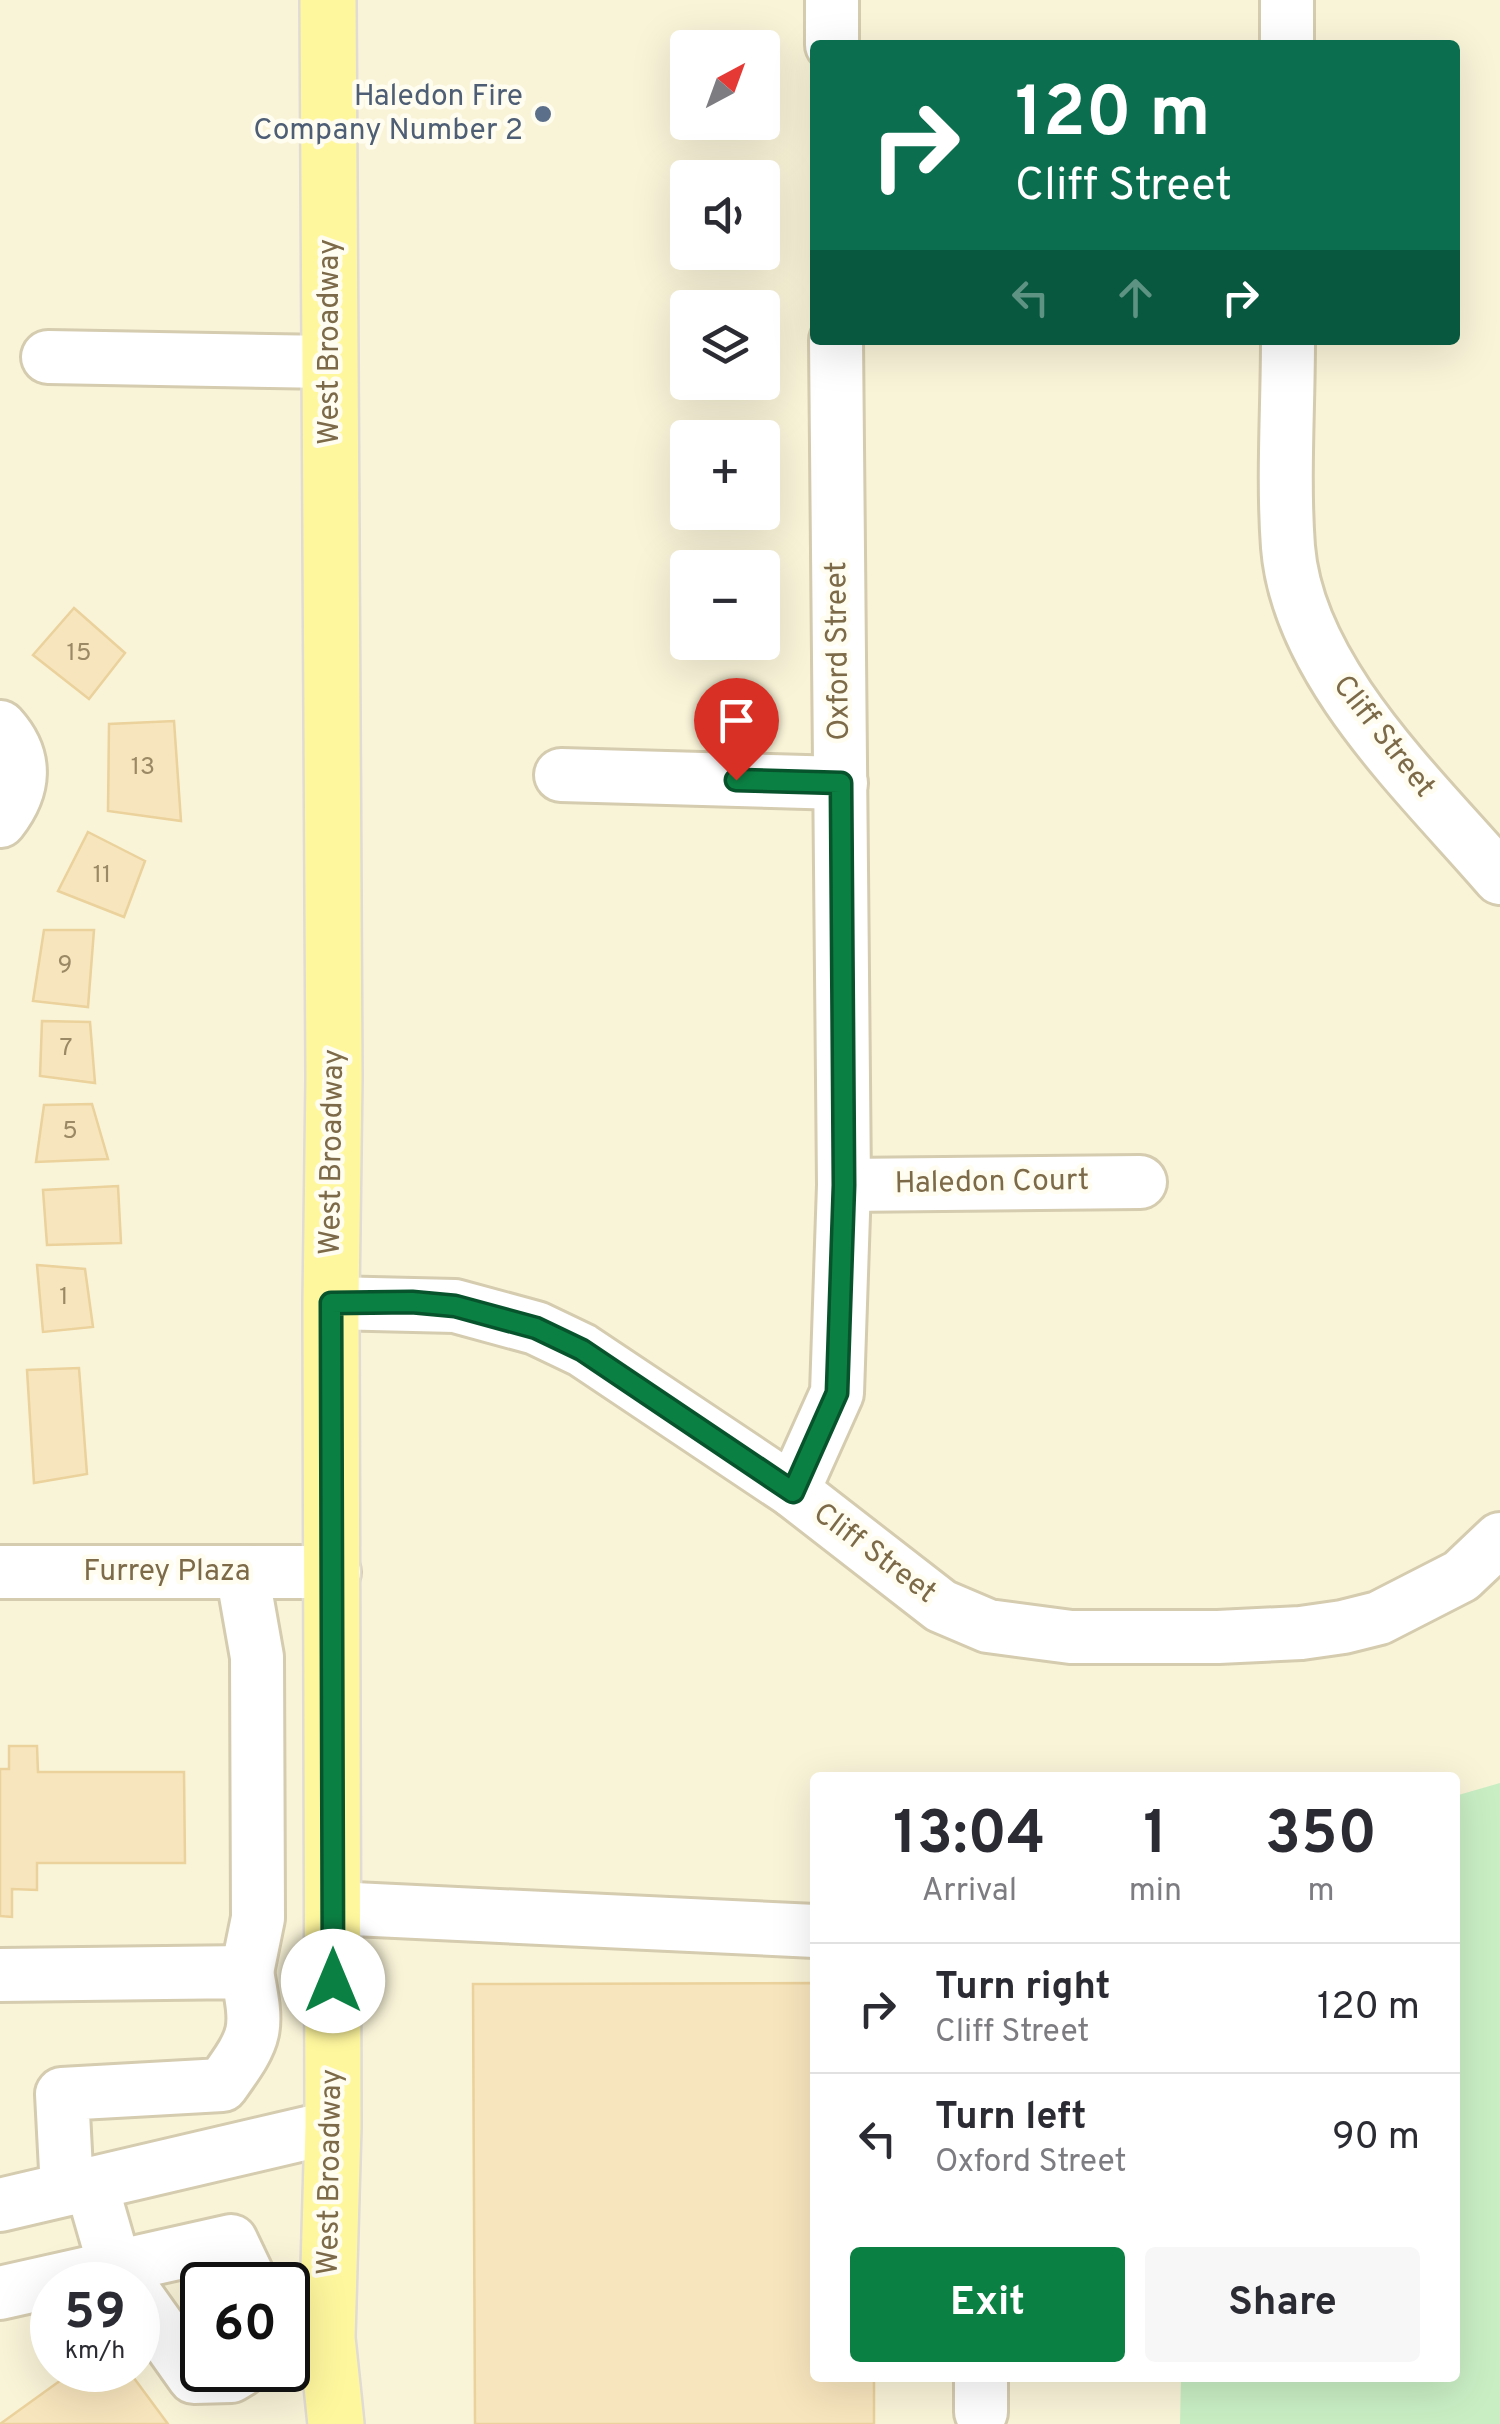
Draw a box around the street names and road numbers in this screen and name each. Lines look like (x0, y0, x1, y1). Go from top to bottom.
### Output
street label: West Broadway (312, 239, 349, 445)
street label: Oxford Street (819, 561, 859, 741)
street label: Cliff Street (1324, 669, 1442, 805)
street label: West Broadway (313, 1049, 353, 1255)
street label: Haledon Court (894, 1163, 1090, 1203)
street label: Cliff Street (805, 1496, 943, 1612)
street label: Furrey Plaza (83, 1554, 251, 1591)
street label: West Broadway (311, 2069, 351, 2275)

